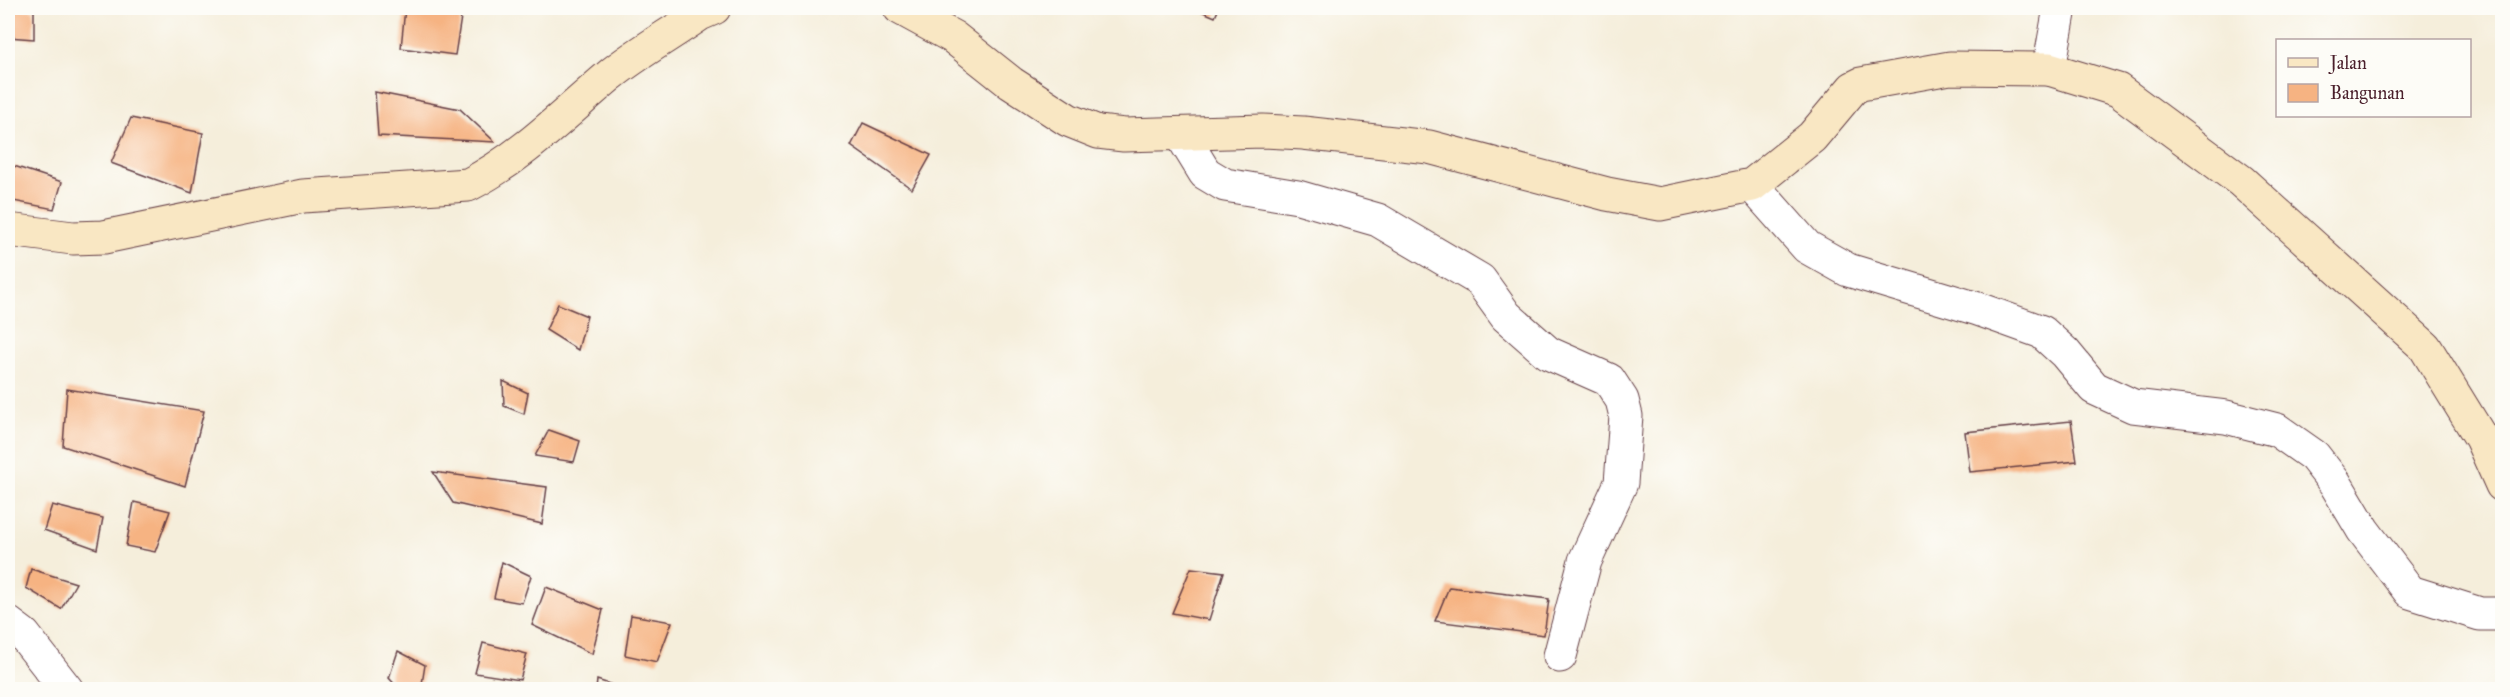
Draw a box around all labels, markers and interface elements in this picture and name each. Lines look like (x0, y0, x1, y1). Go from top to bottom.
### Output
legend (2276, 39, 2471, 117)
text: Jalan (2328, 52, 2367, 75)
text: Bangunan (2330, 82, 2405, 105)

